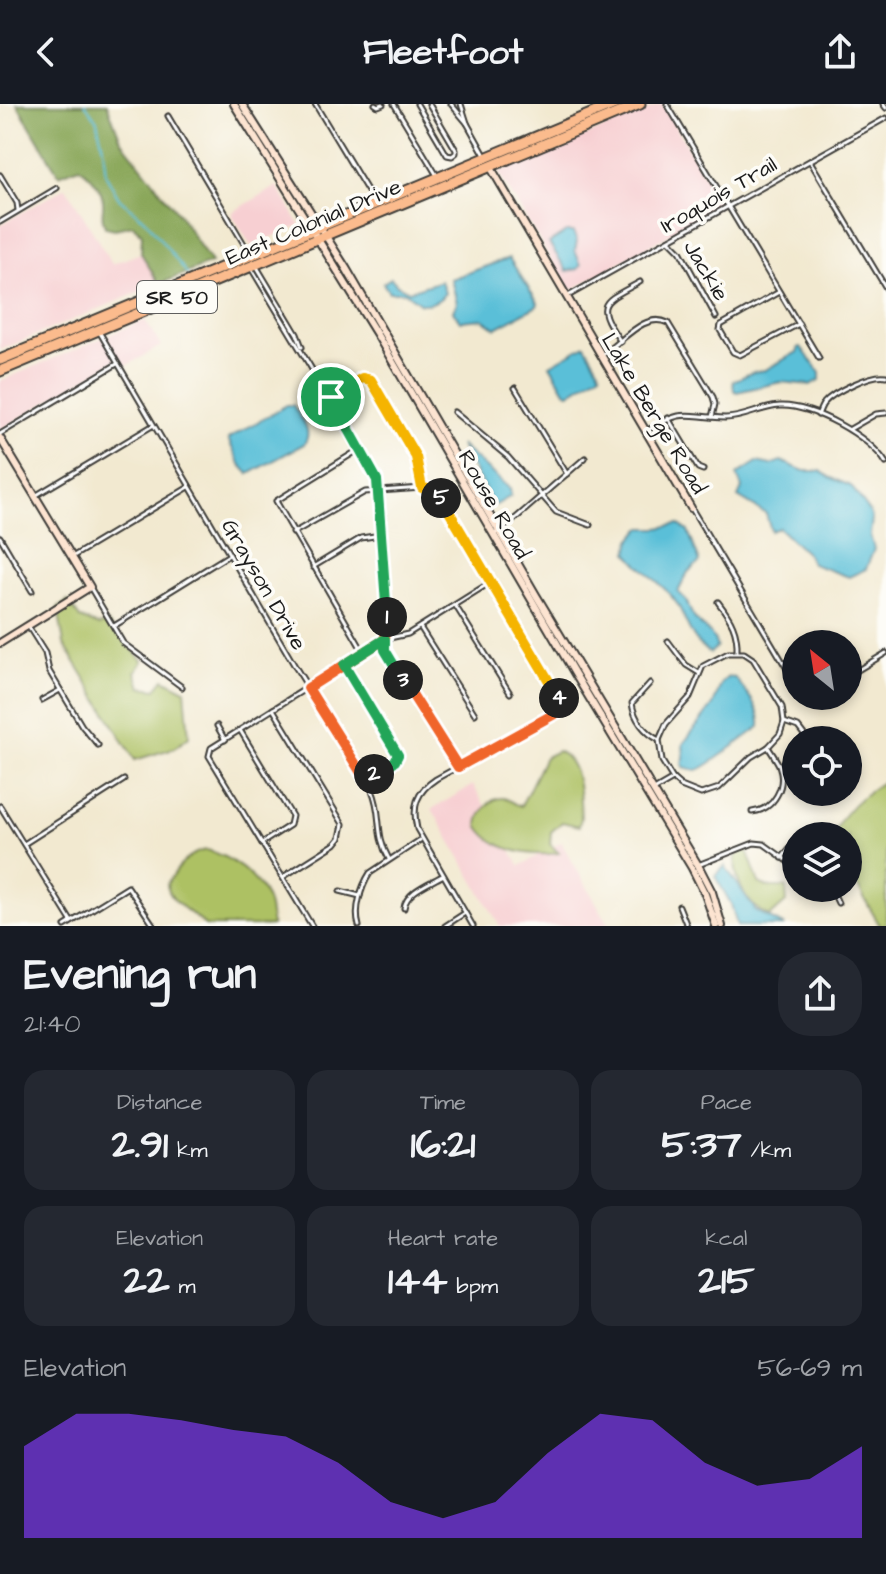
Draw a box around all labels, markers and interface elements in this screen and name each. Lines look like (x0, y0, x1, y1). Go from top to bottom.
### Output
text: Fleetfoot (363, 27, 523, 78)
icon: back (24, 30, 68, 74)
icon: share (818, 30, 862, 74)
street label: Iroquois Trail (655, 149, 783, 241)
street label: East Colonial Drive (221, 171, 406, 273)
street label: Jackie (676, 235, 736, 307)
road number: SR 50 (137, 281, 217, 313)
street label: Lake Berge Road (592, 327, 714, 501)
pin (297, 363, 365, 431)
icon: arrive (309, 375, 353, 419)
street label: Rouse Road (450, 444, 538, 565)
pin: 5 (421, 478, 461, 518)
text: 5 (433, 482, 449, 513)
street label: Grayson Drive (213, 513, 314, 657)
pin: 1 (367, 597, 407, 637)
text: 1 (386, 601, 388, 632)
north arrow (782, 630, 862, 710)
map controls (782, 630, 862, 902)
pin: 3 (383, 660, 423, 700)
text: 3 (397, 664, 409, 695)
pin: 4 (539, 678, 579, 718)
text: 4 (552, 682, 566, 713)
button: locate (782, 726, 862, 806)
pin: 2 (354, 754, 394, 794)
text: 2 (368, 758, 380, 789)
button: layers (782, 822, 862, 902)
text: Evening run (24, 945, 256, 1006)
button: share (778, 952, 862, 1036)
text: 21:40 (24, 1006, 81, 1042)
text: Distance (117, 1087, 202, 1118)
text: Time (420, 1087, 466, 1118)
text: Pace (701, 1087, 752, 1118)
text: 2.91 (112, 1118, 168, 1173)
text: 16:21 (411, 1118, 475, 1173)
text: 5:37 (662, 1118, 742, 1173)
text: km (168, 1135, 208, 1166)
text: /km (742, 1135, 791, 1166)
text: Elevation (116, 1223, 203, 1254)
text: Heart rate (388, 1223, 498, 1254)
text: kcal (705, 1223, 747, 1254)
text: 22 (124, 1254, 170, 1309)
text: 144 (388, 1254, 448, 1309)
text: 215 (698, 1254, 754, 1309)
text: m (170, 1271, 196, 1302)
text: bpm (448, 1271, 498, 1302)
text: Elevation (24, 1350, 126, 1386)
text: 56–69 m (757, 1350, 862, 1386)

